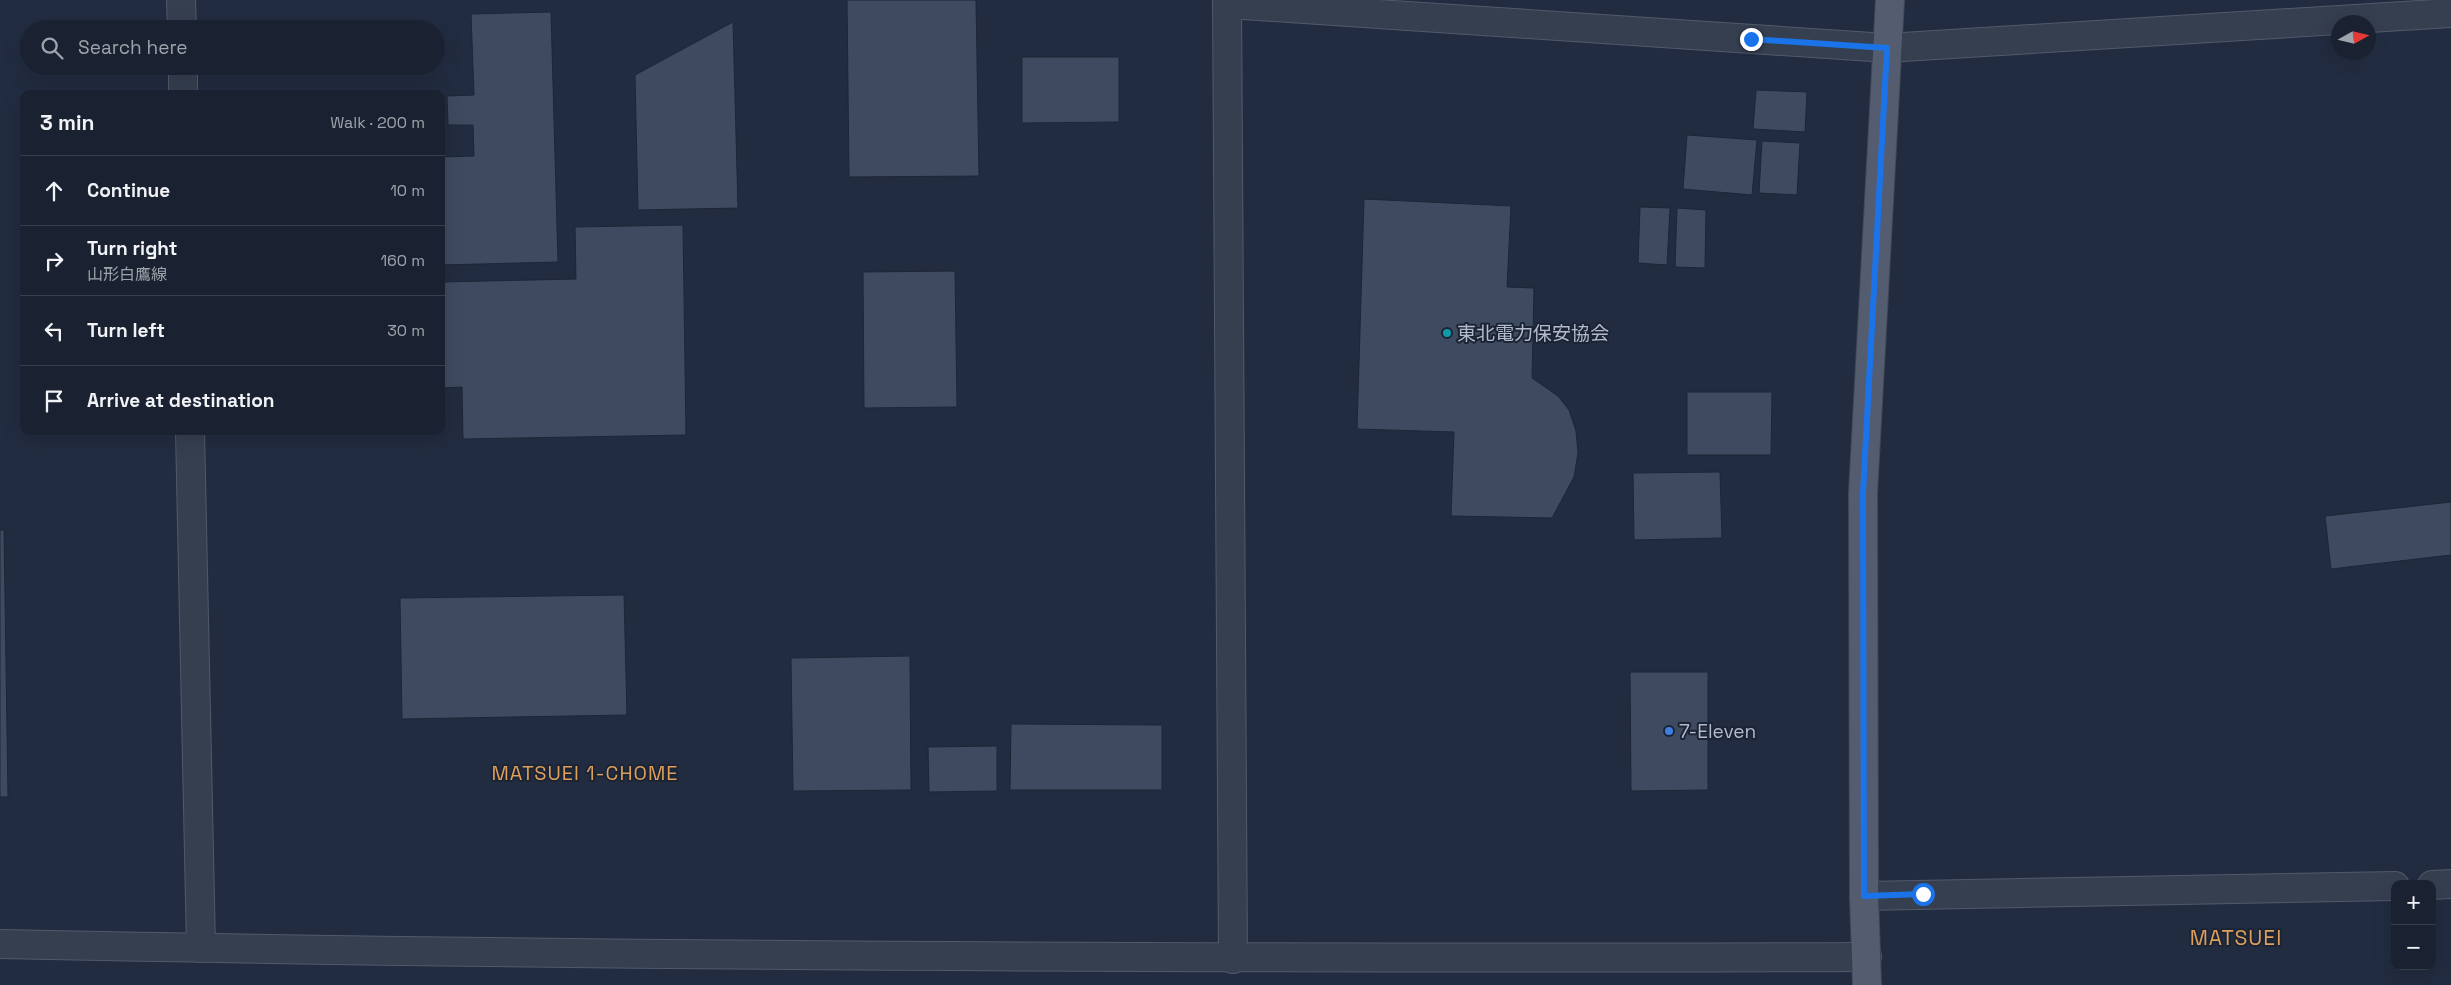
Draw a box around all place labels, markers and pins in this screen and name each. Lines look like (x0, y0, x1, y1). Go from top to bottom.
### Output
place label: 東北電力保安協会 (1457, 321, 1609, 346)
marker: 東北電力保安協会 (1441, 327, 1453, 339)
place label: 7-Eleven (1679, 719, 1756, 744)
marker: 7-Eleven (1663, 725, 1675, 737)

